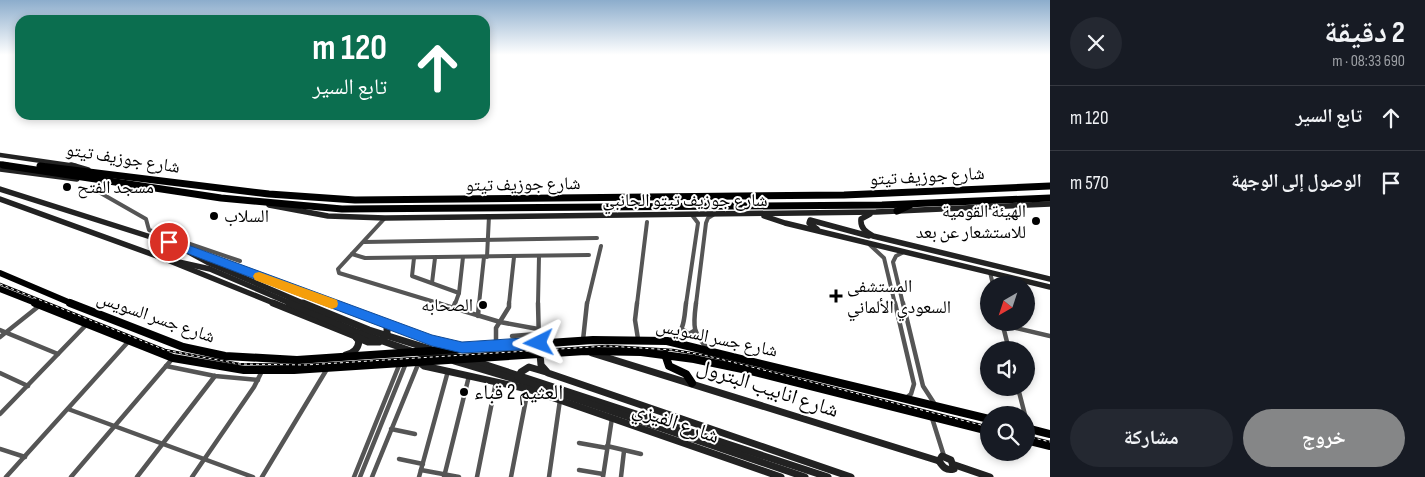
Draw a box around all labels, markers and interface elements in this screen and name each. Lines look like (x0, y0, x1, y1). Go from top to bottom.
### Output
text: 2 دقيقة (1324, 15, 1405, 51)
button: close (1070, 17, 1122, 69)
text: 120 m (312, 27, 387, 70)
icon: ahead (405, 35, 470, 100)
text: 690 m · 08:33 (1332, 52, 1405, 71)
text: تابع السير (313, 74, 387, 101)
icon: ahead (1377, 104, 1405, 132)
text: تابع السير (1296, 105, 1362, 128)
text: 120 m (1070, 107, 1108, 130)
street label: شارع جوزيف تيتو (64, 139, 181, 178)
street label: شارع جوزيف تيتو (869, 163, 985, 190)
icon: arrive (1377, 169, 1405, 197)
text: الوصول إلى الوجهة (1231, 170, 1362, 193)
text: 570 m (1070, 172, 1109, 195)
street label: شارع جوزيف تيتو (465, 173, 581, 196)
place label: مسجد الفتح (77, 177, 154, 199)
marker: مسجد الفتح (61, 181, 73, 193)
street label: شارع جوزيف تيتو الجانبي (602, 190, 768, 215)
place label: الهيئة القومية للاستشعار عن بعد (916, 201, 1026, 243)
place label: السلاب (224, 206, 269, 227)
marker: السلاب (208, 210, 220, 222)
marker: الهيئة القومية للاستشعار عن بعد (1030, 215, 1042, 227)
pin (148, 221, 190, 263)
icon: arrive (155, 228, 183, 256)
place label: المستشفى السعودي الألماني (847, 276, 951, 322)
north arrow (980, 276, 1035, 331)
map controls (980, 276, 1035, 461)
street label: شارع جسر السويس (94, 287, 218, 348)
marker: المستشفى السعودي الألماني (829, 289, 843, 303)
place label: الصحابه (421, 295, 473, 316)
marker: الصحابه (477, 299, 489, 311)
street label: شارع جسر السويس (654, 315, 780, 362)
position arrow (512, 316, 564, 368)
button: sound (980, 341, 1035, 396)
street label: شارع انابيب البترول (694, 354, 842, 423)
place label: العثيم 2 قباء (474, 380, 563, 406)
marker: العثيم 2 قباء (458, 386, 470, 398)
street label: شارع الفيزي (628, 396, 722, 452)
button: search (980, 406, 1035, 461)
button: مشاركة (1070, 409, 1233, 467)
button: خروج (1243, 409, 1405, 467)

